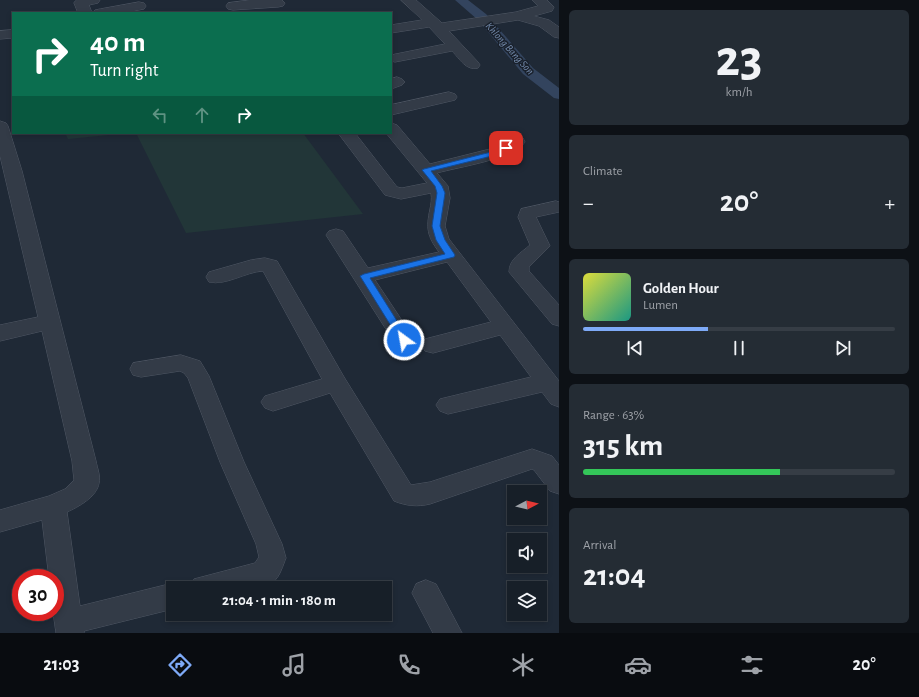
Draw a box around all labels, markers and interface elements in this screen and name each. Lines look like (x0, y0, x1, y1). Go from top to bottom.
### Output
water label: Khlong Bang Son (483, 20, 536, 77)
icon: right (24, 28, 76, 80)
text: 40 m (90, 29, 146, 57)
text: 23 (716, 33, 762, 85)
text: Turn right (90, 62, 159, 80)
text: km/h (726, 86, 752, 99)
icon: left (149, 104, 171, 126)
icon: ahead (191, 104, 213, 126)
icon: right (233, 104, 255, 126)
pin (489, 131, 523, 165)
icon: arrive (495, 137, 517, 159)
text: Climate (583, 165, 622, 178)
text: 20° (720, 187, 758, 217)
text: − (583, 192, 594, 214)
text: + (884, 192, 895, 214)
text: Golden Hour (643, 281, 719, 296)
text: Lumen (643, 299, 678, 312)
position arrow (383, 319, 425, 361)
icon: previous (624, 337, 646, 359)
icon: pause (728, 337, 750, 359)
icon: next (832, 337, 854, 359)
text: Range · 63% (583, 409, 644, 422)
text: 315 km (583, 431, 663, 461)
north arrow (507, 485, 547, 525)
map controls (507, 485, 547, 621)
button: sound (507, 533, 547, 573)
text: Arrival (583, 539, 616, 552)
text: 21:04 (583, 561, 646, 591)
speed limit sign: 30 (12, 569, 64, 621)
button: layers (507, 581, 547, 621)
text: 21:04 · 1 min · 180 m (222, 593, 336, 608)
icon: directions (166, 651, 194, 679)
icon: music (280, 651, 308, 679)
icon: phone (395, 651, 423, 679)
icon: climate (509, 651, 537, 679)
icon: car (624, 651, 652, 679)
icon: filters (738, 651, 766, 679)
text: 21:03 (43, 656, 79, 674)
text: 20° (853, 656, 876, 674)

